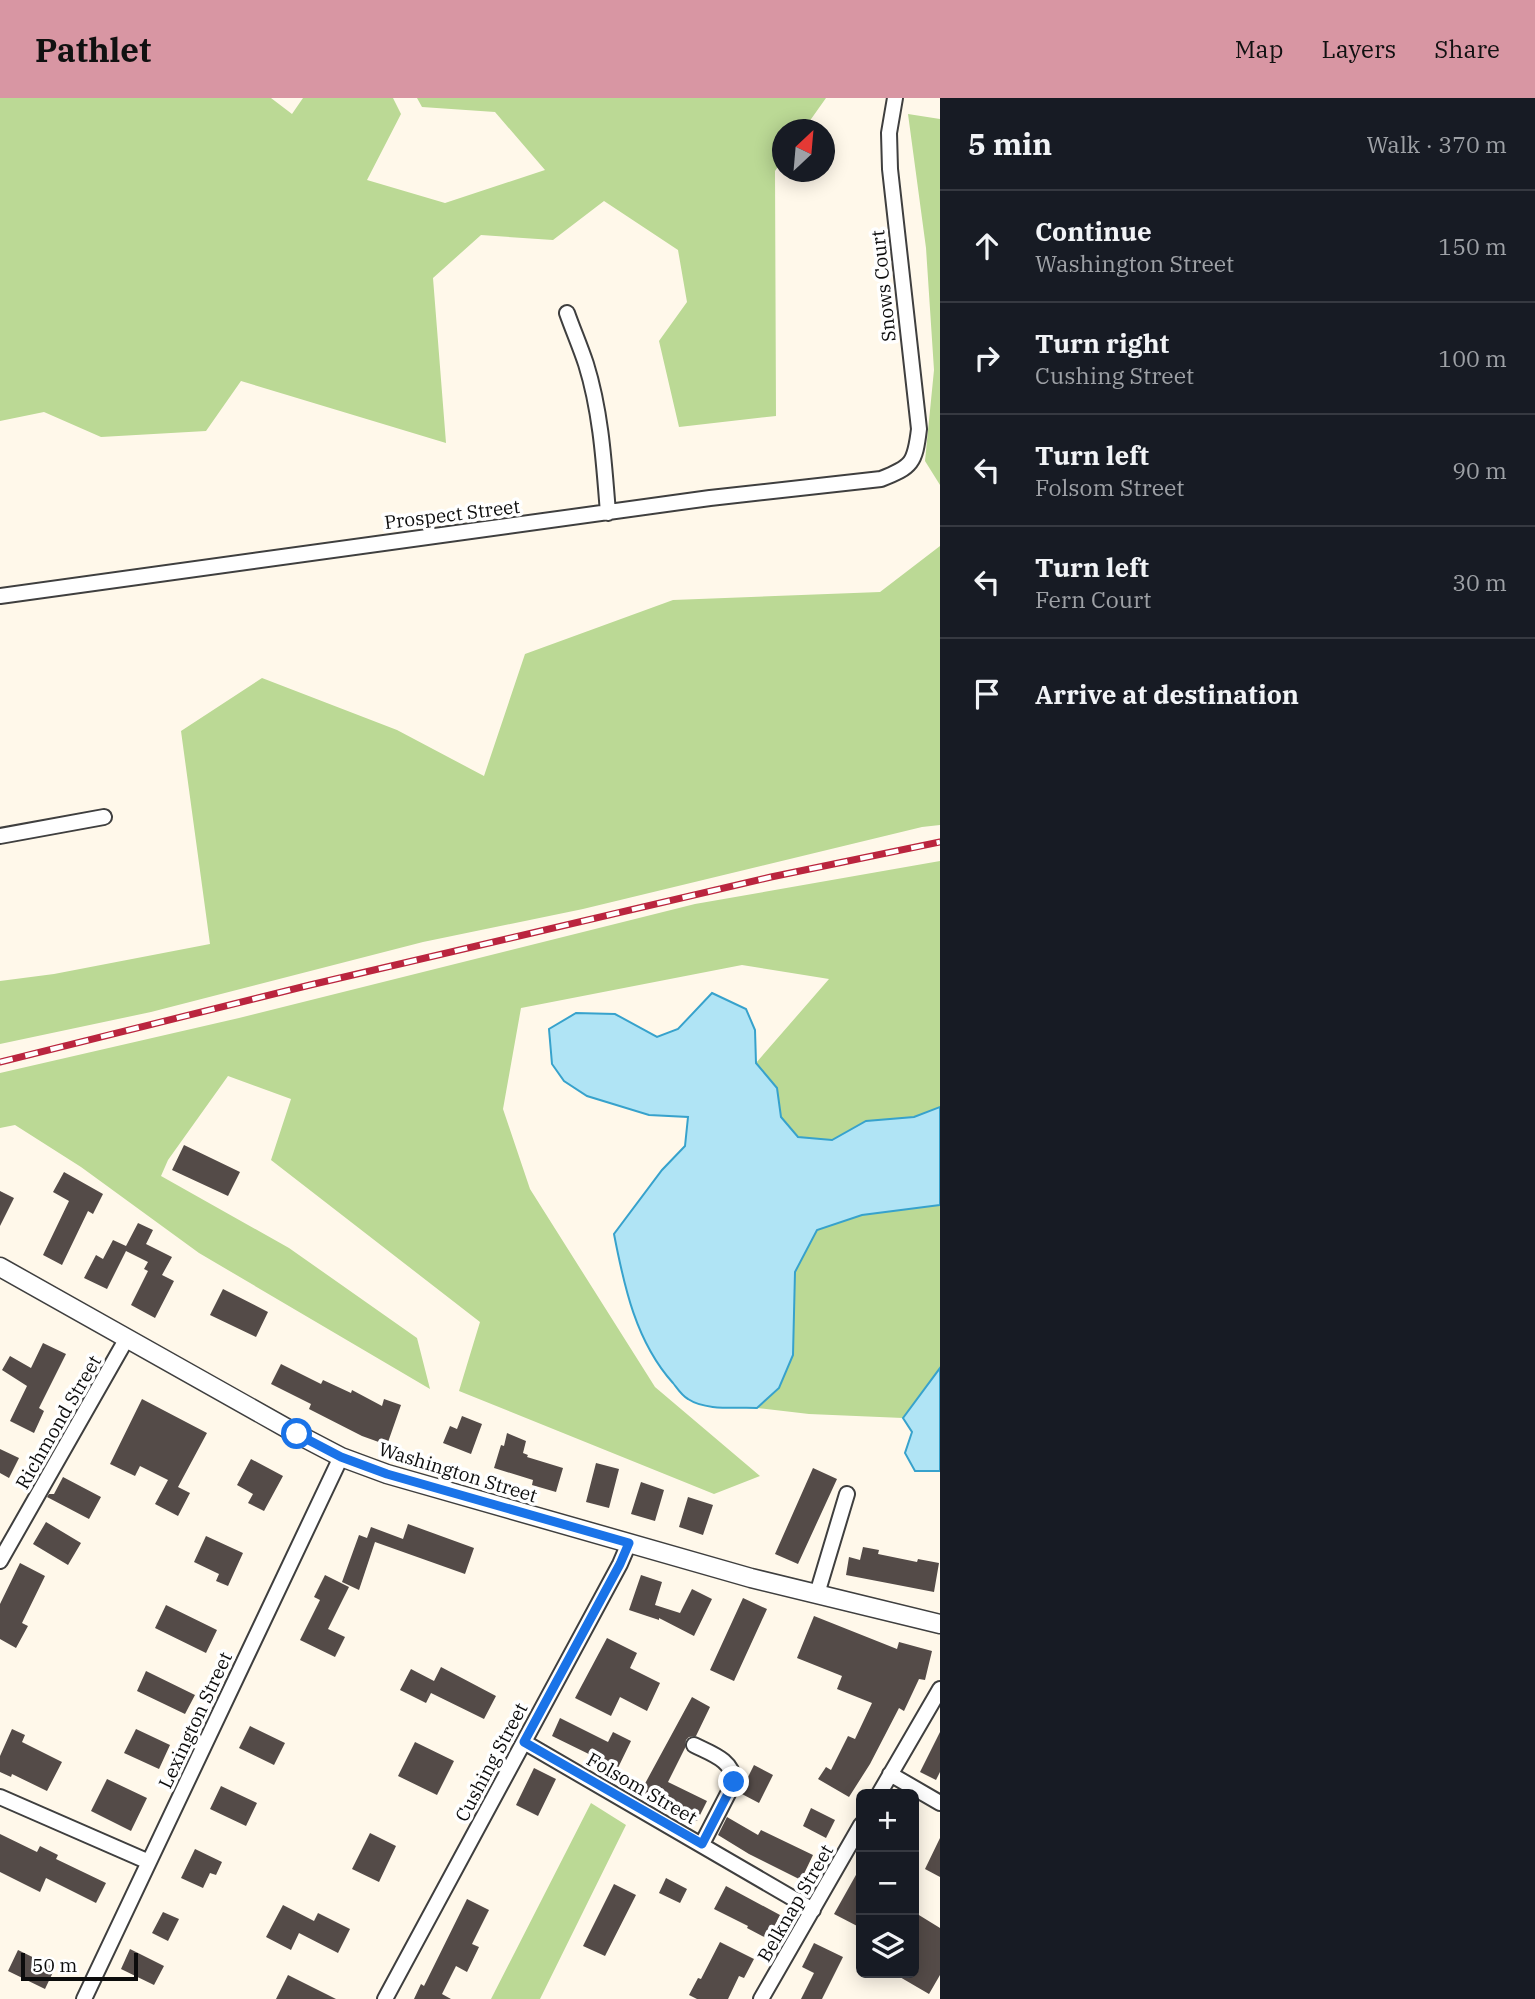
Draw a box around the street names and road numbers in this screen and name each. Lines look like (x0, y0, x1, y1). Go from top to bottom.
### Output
street label: Snows Court (865, 229, 901, 343)
street label: Prospect Street (383, 494, 521, 534)
street label: Richmond Street (10, 1350, 106, 1493)
street label: Washington Street (376, 1436, 540, 1508)
street label: Lexington Street (153, 1648, 237, 1792)
street label: Cushing Street (450, 1698, 533, 1826)
street label: Folsom Street (583, 1747, 702, 1829)
street label: Belknap Street (752, 1840, 838, 1966)

